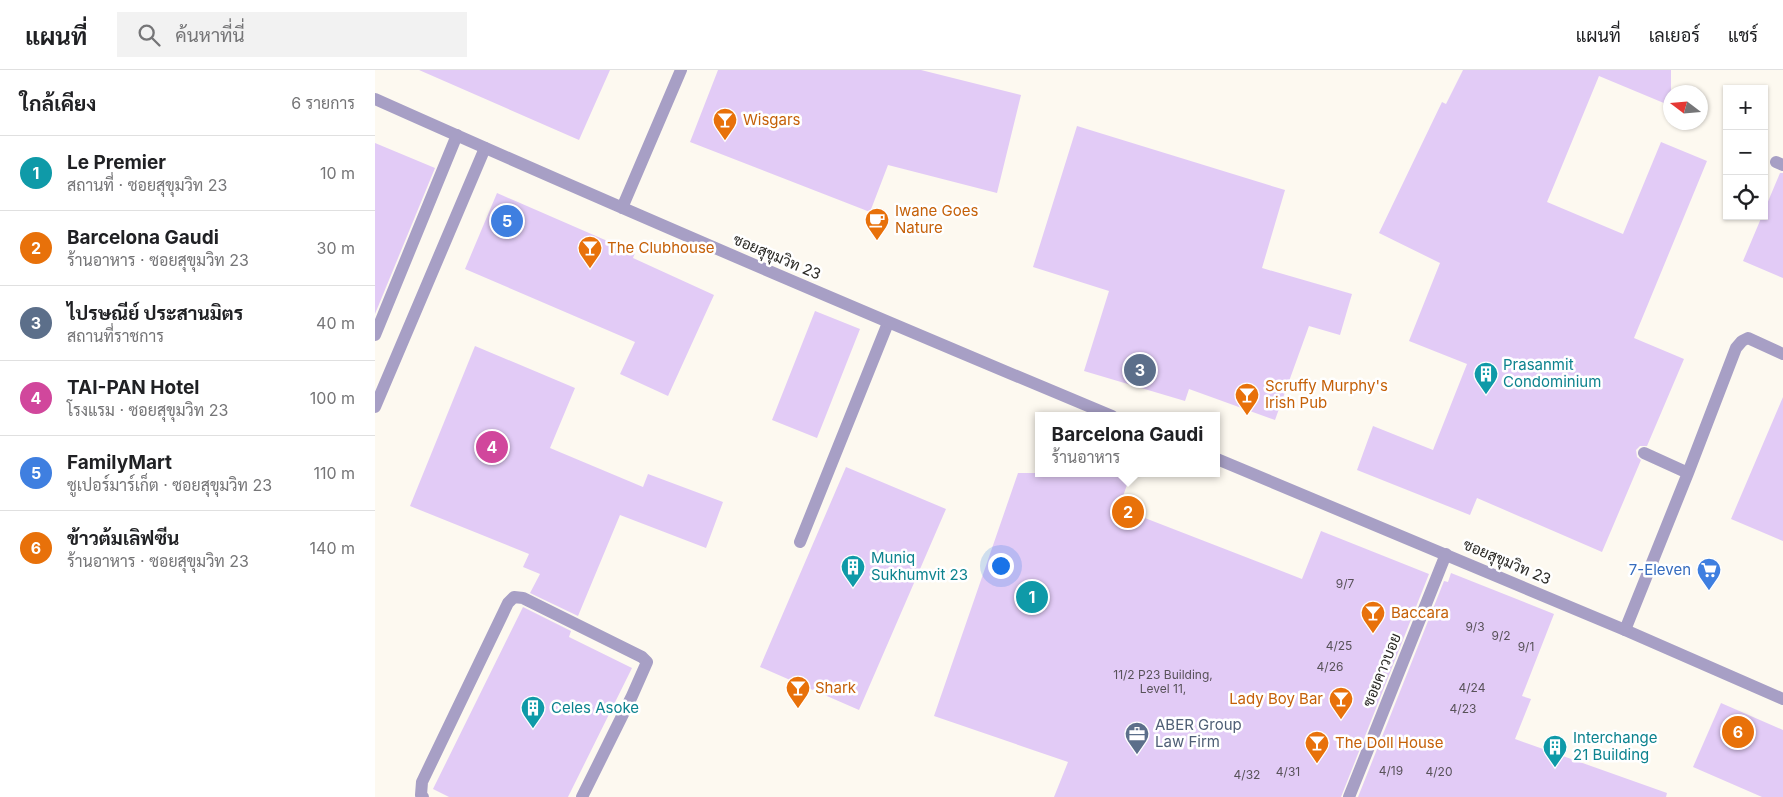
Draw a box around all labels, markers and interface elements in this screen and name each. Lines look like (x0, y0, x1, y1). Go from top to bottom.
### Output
search box (117, 12, 467, 57)
icon: search (135, 21, 163, 49)
text: แผนที่ (25, 22, 87, 51)
text: ค้นหาที่นี่ (175, 24, 245, 47)
text: แผนที่ (1576, 25, 1621, 46)
text: เลเยอร์ (1649, 25, 1700, 46)
text: แชร์ (1728, 25, 1758, 46)
north arrow (1663, 85, 1708, 130)
map controls (1723, 85, 1768, 220)
button: + (1723, 85, 1768, 130)
text: ใกล้เคียง (20, 91, 96, 116)
text: 6 รายการ (291, 93, 355, 113)
bar icon: Wisgars (712, 107, 738, 141)
place label: Wisgars (743, 110, 801, 129)
button: − (1723, 130, 1768, 175)
text: Le Premier (67, 151, 166, 174)
text: 1 (33, 163, 39, 183)
text: 10 m (320, 163, 355, 183)
text: สถานที่ · ซอยสุขุมวิท 23 (67, 175, 228, 195)
button: locate (1723, 175, 1768, 220)
place label: Iwane Goes Nature (895, 201, 978, 237)
pin: 5 (491, 202, 523, 240)
cafe icon: Iwane Goes Nature (864, 207, 890, 241)
text: Barcelona Gaudi (67, 226, 219, 249)
street label: ซอยสุขุมวิท 23 (730, 230, 824, 285)
bar icon: The Clubhouse (577, 235, 603, 269)
text: 2 (31, 238, 41, 258)
text: 30 m (317, 238, 355, 258)
place label: The Clubhouse (607, 238, 715, 257)
text: ร้านอาหาร · ซอยสุขุมวิท 23 (67, 250, 249, 270)
text: ไปรษณีย์ ประสานมิตร (67, 302, 243, 325)
text: 3 (31, 313, 41, 333)
text: 40 m (316, 313, 355, 333)
text: สถานที่ราชการ (67, 326, 164, 346)
pin: 3 (1124, 351, 1156, 389)
place label: Prasanmit Condominium (1503, 355, 1601, 391)
building icon: Prasanmit Condominium (1473, 361, 1499, 395)
text: TAI-PAN Hotel (67, 376, 199, 399)
place label: Scruffy Murphy's Irish Pub (1265, 376, 1388, 412)
bar icon: Scruffy Murphy's Irish Pub (1234, 382, 1260, 416)
text: 4 (31, 388, 41, 408)
text: 100 m (310, 388, 355, 408)
text: โรงแรม · ซอยสุขุมวิท 23 (67, 400, 228, 420)
popup (1035, 412, 1220, 477)
text: Barcelona Gaudi (1052, 423, 1203, 446)
pin: 4 (476, 428, 508, 466)
text: ร้านอาหาร (1052, 447, 1120, 467)
text: FamilyMart (67, 451, 172, 474)
text: 5 (31, 463, 41, 483)
text: 110 m (313, 463, 355, 483)
text: ซูเปอร์มาร์เก็ต · ซอยสุขุมวิท 23 (67, 475, 272, 495)
pin: 2 (1112, 493, 1144, 531)
text: ข้าวต้มเลิฟซีน (67, 527, 179, 550)
street label: ซอยสุขุมวิท 23 (1460, 535, 1554, 590)
text: 6 (31, 538, 41, 558)
text: 140 m (310, 538, 355, 558)
place label: Muniq Sukhumvit 23 (871, 548, 968, 584)
text: ร้านอาหาร · ซอยสุขุมวิท 23 (67, 551, 249, 571)
your location (988, 553, 1014, 579)
building icon: Muniq Sukhumvit 23 (840, 554, 866, 588)
supermarket icon: 7-Eleven (1696, 557, 1722, 591)
place label: 7-Eleven (1629, 560, 1691, 579)
house number: 9/7 (1336, 576, 1354, 591)
pin: 1 (1016, 578, 1048, 616)
bar icon: Baccara (1360, 600, 1386, 634)
place label: Baccara (1391, 603, 1449, 622)
house number: 9/3 (1465, 619, 1485, 634)
house number: 9/2 (1491, 628, 1511, 643)
street label: ซอยคาวบอย (1358, 630, 1405, 709)
house number: 4/25 (1326, 638, 1352, 653)
house number: 9/1 (1518, 639, 1534, 654)
house number: 4/26 (1317, 659, 1343, 674)
house number: 11/2 P23 Building, Level 11, (1113, 667, 1213, 696)
bar icon: Shark (785, 675, 811, 709)
place label: Shark (815, 678, 857, 697)
house number: 4/24 (1459, 680, 1486, 695)
bar icon: Lady Boy Bar (1328, 686, 1354, 720)
place label: Lady Boy Bar (1229, 689, 1323, 708)
building icon: Celes Asoke (520, 695, 546, 729)
place label: Celes Asoke (551, 698, 639, 717)
house number: 4/23 (1450, 701, 1476, 716)
pin: 6 (1722, 713, 1754, 751)
place label: ABER Group Law Firm (1155, 715, 1242, 751)
office icon: ABER Group Law Firm (1124, 721, 1150, 755)
place label: Interchange 21 Building (1573, 728, 1657, 764)
bar icon: The Doll House (1304, 730, 1330, 764)
place label: The Doll House (1335, 733, 1444, 752)
building icon: Interchange 21 Building (1542, 734, 1568, 768)
house number: 4/19 (1379, 763, 1403, 778)
house number: 4/31 (1276, 764, 1300, 779)
house number: 4/20 (1426, 764, 1452, 779)
house number: 4/32 (1234, 767, 1260, 782)

